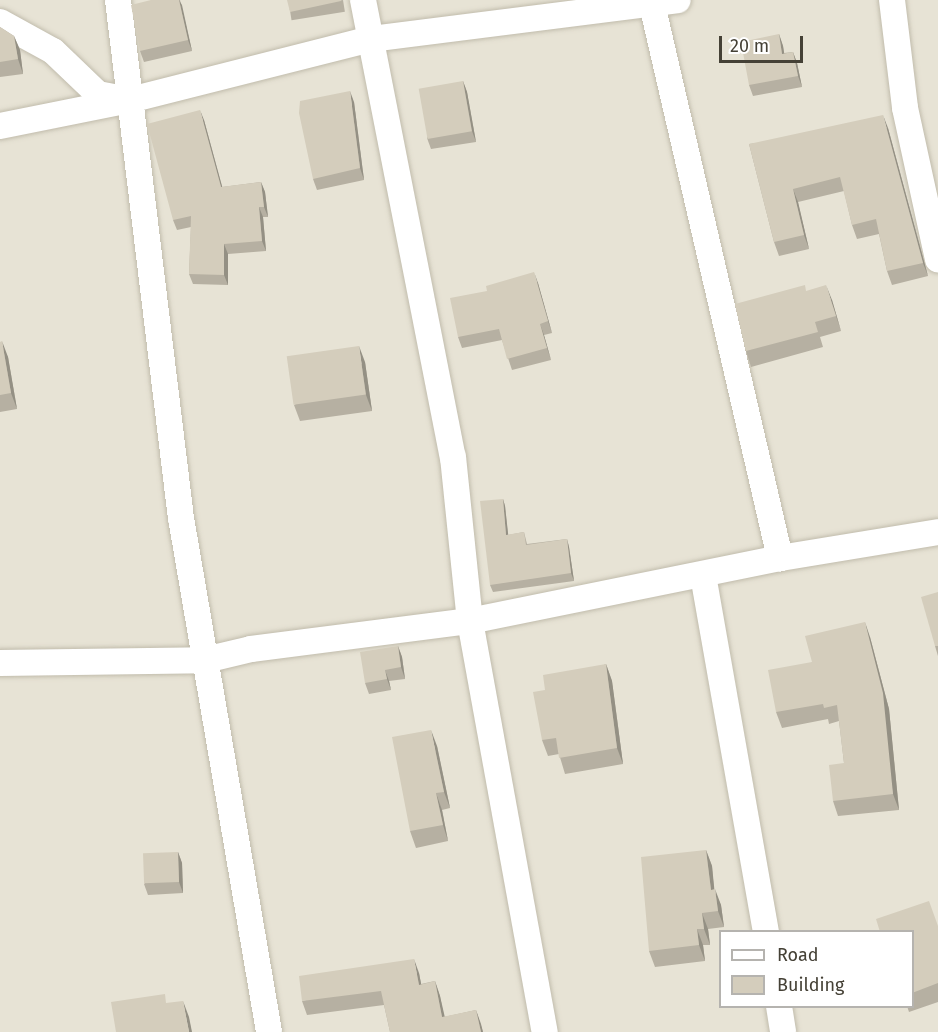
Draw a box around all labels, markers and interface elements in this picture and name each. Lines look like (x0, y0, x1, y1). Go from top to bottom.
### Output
scale bar (722, 24, 806, 62)
text: 20 m (730, 35, 769, 57)
legend (719, 930, 914, 1008)
text: Road (777, 944, 819, 966)
text: Building (777, 974, 844, 996)

